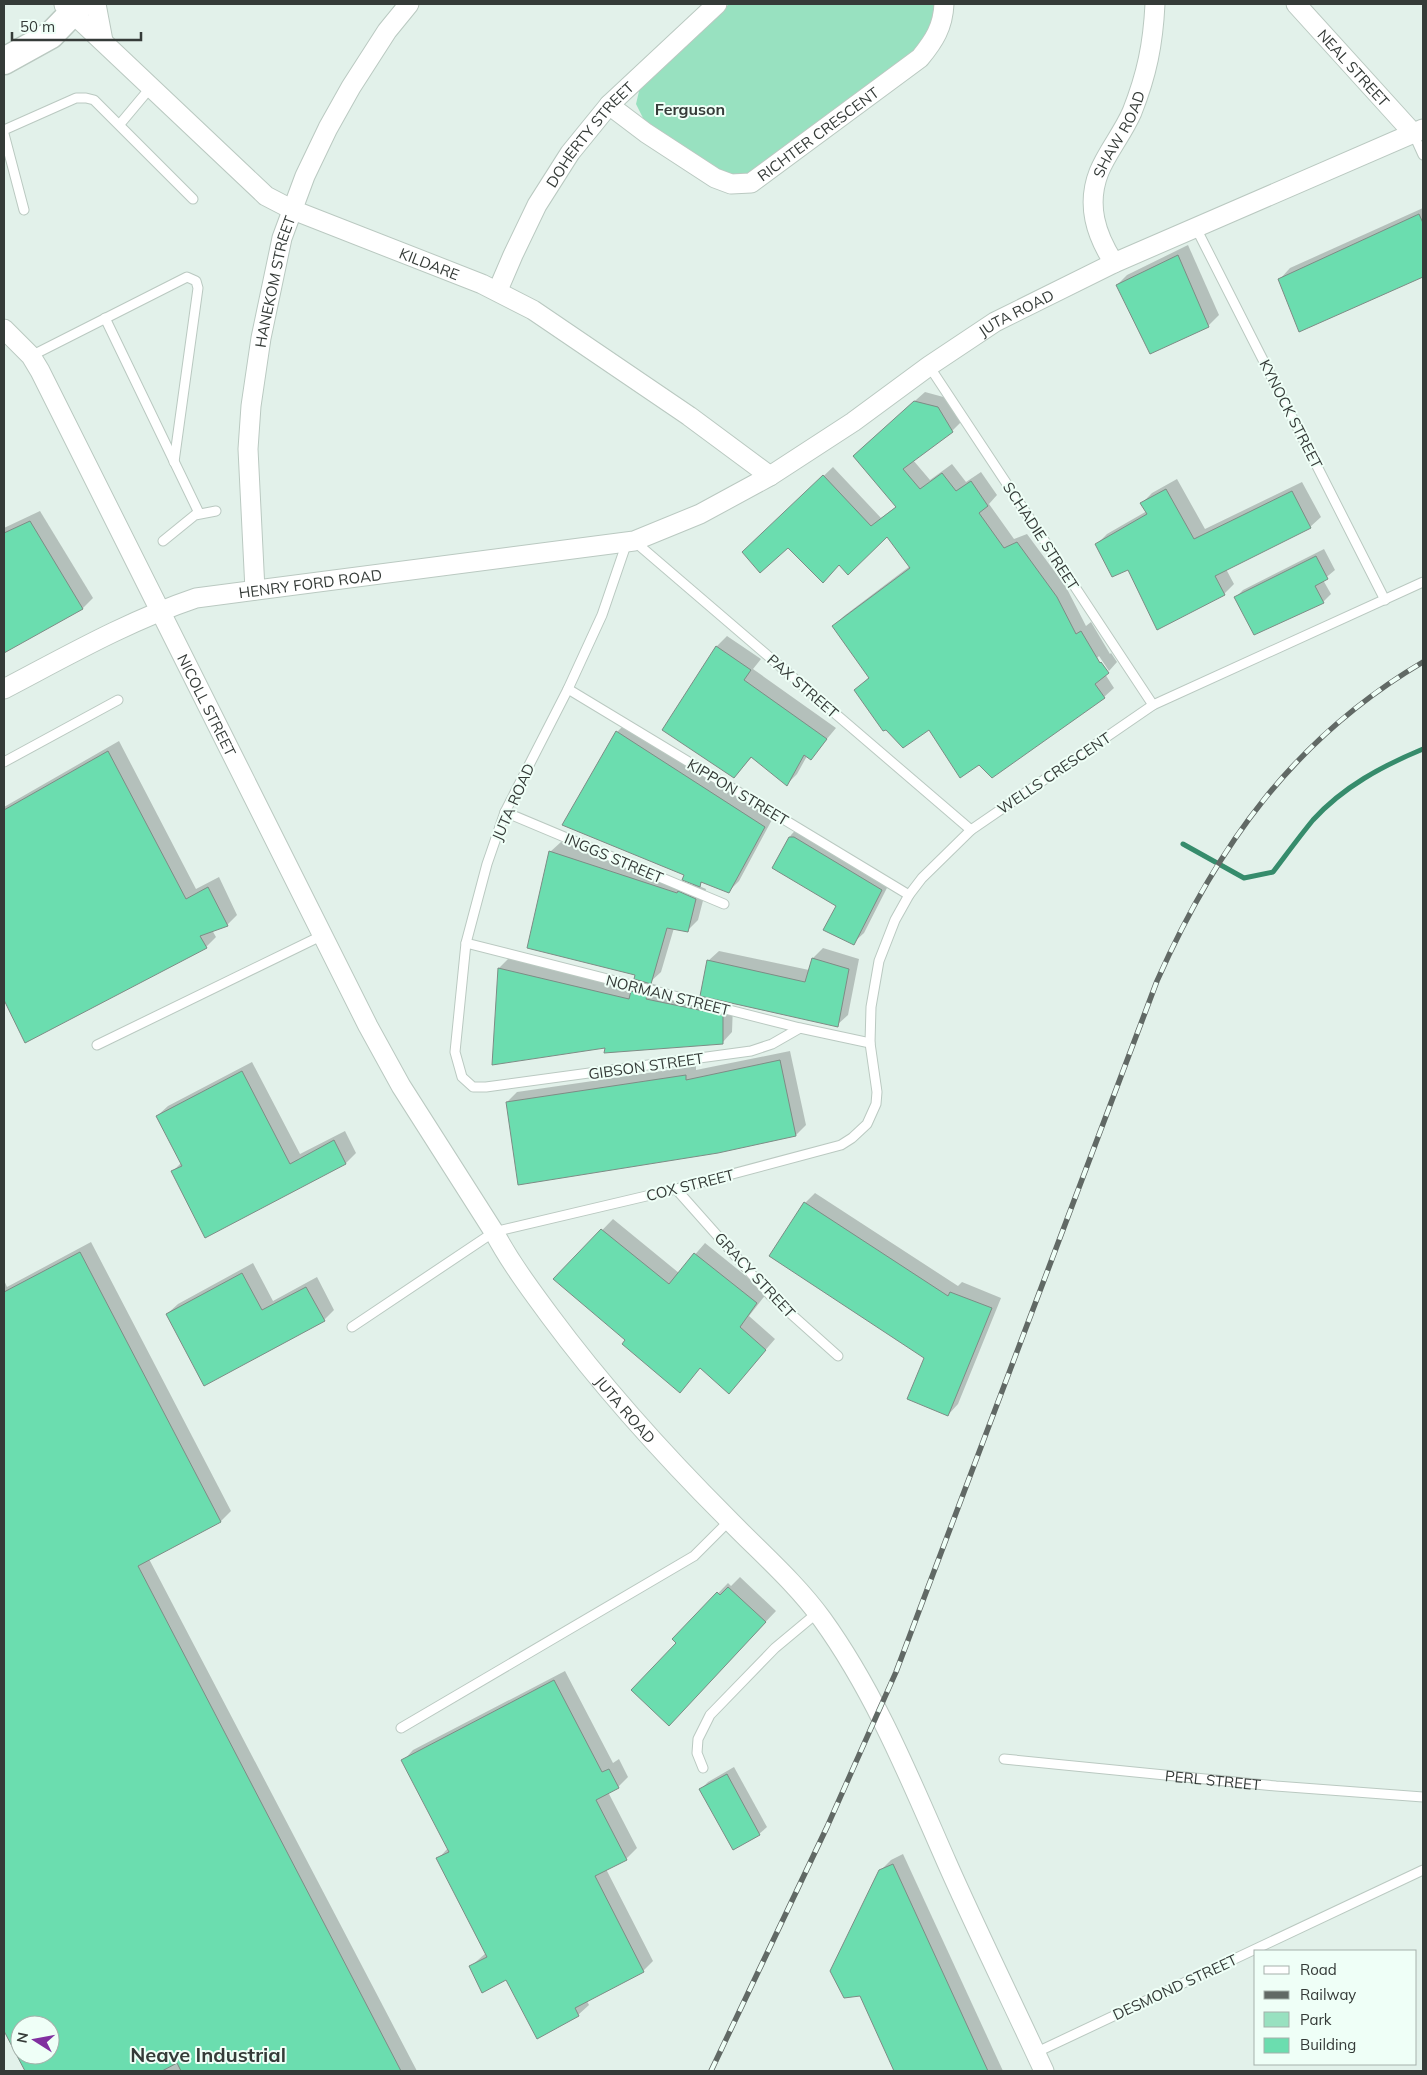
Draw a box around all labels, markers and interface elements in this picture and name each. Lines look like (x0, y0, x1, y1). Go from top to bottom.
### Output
scale bar (12, 10, 141, 42)
text: 50 m (20, 17, 55, 36)
street label: NEAL STREET (1314, 25, 1394, 110)
street label: DOHERTY STREET (541, 77, 638, 191)
street label: RICHTER CRESCENT (753, 82, 882, 185)
street label: SHAW ROAD (1088, 88, 1149, 180)
district label: Ferguson (655, 99, 725, 119)
street label: HANEKOM STREET (250, 213, 299, 349)
street label: KILDARE (397, 243, 462, 284)
street label: JUTA ROAD (974, 285, 1057, 340)
street label: KYNOCK STREET (1255, 356, 1327, 472)
street label: SCHADIE STREET (999, 478, 1083, 594)
street label: HENRY FORD ROAD (238, 564, 383, 602)
street label: NICOLL STREET (174, 650, 241, 759)
street label: PAX STREET (763, 650, 843, 722)
street label: WELLS CRESCENT (994, 728, 1114, 818)
street label: KIPPON STREET (684, 754, 792, 830)
street label: JUTA ROAD (488, 760, 538, 844)
street label: INGGS STREET (562, 829, 666, 887)
street label: NORMAN STREET (604, 970, 732, 1020)
street label: GIBSON STREET (587, 1049, 705, 1083)
street label: COX STREET (644, 1165, 736, 1205)
street label: GRACY STREET (711, 1228, 799, 1322)
street label: JUTA ROAD (591, 1372, 660, 1447)
street label: PERL STREET (1164, 1766, 1262, 1794)
street label: DESMOND STREET (1110, 1950, 1240, 2024)
legend (1254, 1950, 1417, 2065)
text: Road (1300, 1960, 1337, 1979)
text: Railway (1300, 1985, 1356, 2004)
text: Park (1300, 2010, 1332, 2029)
north arrow (10, 2015, 60, 2065)
text: N (12, 2031, 32, 2044)
text: Building (1300, 2035, 1356, 2054)
district label: Neave Industrial (130, 2042, 286, 2067)

